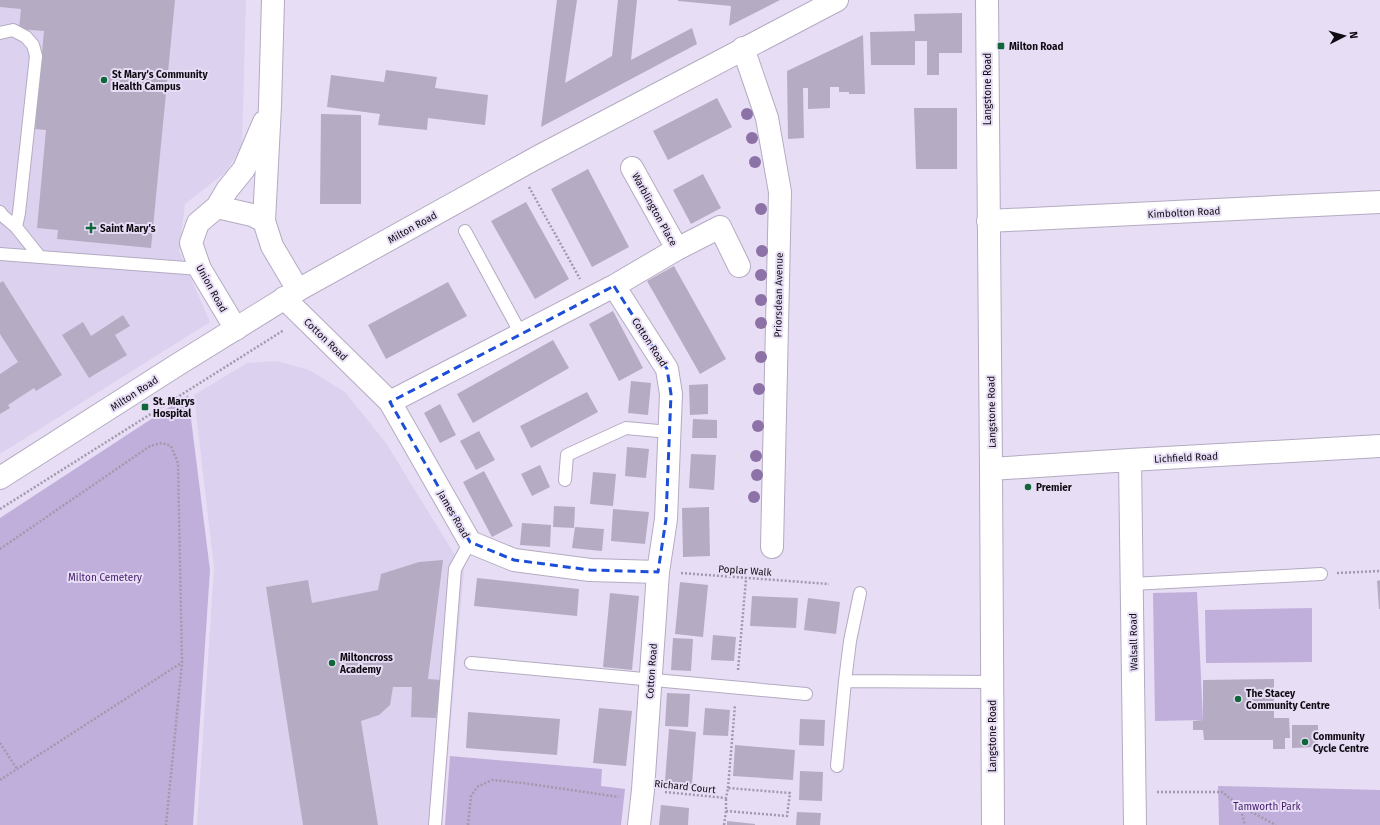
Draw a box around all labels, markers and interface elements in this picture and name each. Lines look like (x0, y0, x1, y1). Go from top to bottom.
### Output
north arrow (1324, 16, 1364, 56)
text: N (1347, 31, 1360, 39)
marker: Milton Road (996, 41, 1006, 51)
place label: Milton Road (1009, 41, 1064, 53)
street label: Langstone Road (982, 53, 994, 125)
place label: St Mary’s Community Health Campus (112, 69, 208, 93)
marker: St Mary’s Community Health Campus (99, 75, 109, 85)
street label: Warblington Place (629, 171, 679, 248)
street label: Kimbolton Road (1147, 205, 1221, 221)
street label: Milton Road (386, 209, 439, 246)
marker: Saint Mary's (85, 222, 97, 234)
place label: Saint Mary's (100, 223, 156, 235)
street label: Priorsdean Avenue (772, 252, 786, 338)
street label: Union Road (193, 263, 229, 314)
street label: Cotton Road (301, 316, 350, 363)
street label: Cotton Road (629, 316, 669, 369)
street label: Milton Road (108, 374, 161, 414)
street label: Langstone Road (985, 376, 999, 448)
place label: St. Marys Hospital (153, 396, 195, 420)
marker: St. Marys Hospital (140, 402, 150, 412)
street label: Lichfield Road (1154, 450, 1218, 466)
marker: Premier (1023, 482, 1033, 492)
place label: Premier (1036, 482, 1073, 494)
street label: James Road (435, 489, 472, 540)
street label: Poplar Walk (718, 563, 773, 579)
park label: Milton Cemetery (68, 572, 142, 584)
street label: Walsall Road (1127, 613, 1141, 671)
street label: Cotton Road (644, 643, 660, 699)
place label: Miltoncross Academy (339, 652, 393, 676)
marker: Miltoncross Academy (327, 658, 337, 668)
place label: The Stacey Community Centre (1246, 688, 1330, 712)
marker: The Stacey Community Centre (1233, 694, 1243, 704)
street label: Langstone Road (987, 700, 999, 772)
place label: Community Cycle Centre (1313, 731, 1369, 755)
marker: Community Cycle Centre (1300, 737, 1310, 747)
street label: Richard Court (654, 778, 717, 796)
park label: Tamworth Park (1233, 801, 1302, 813)

